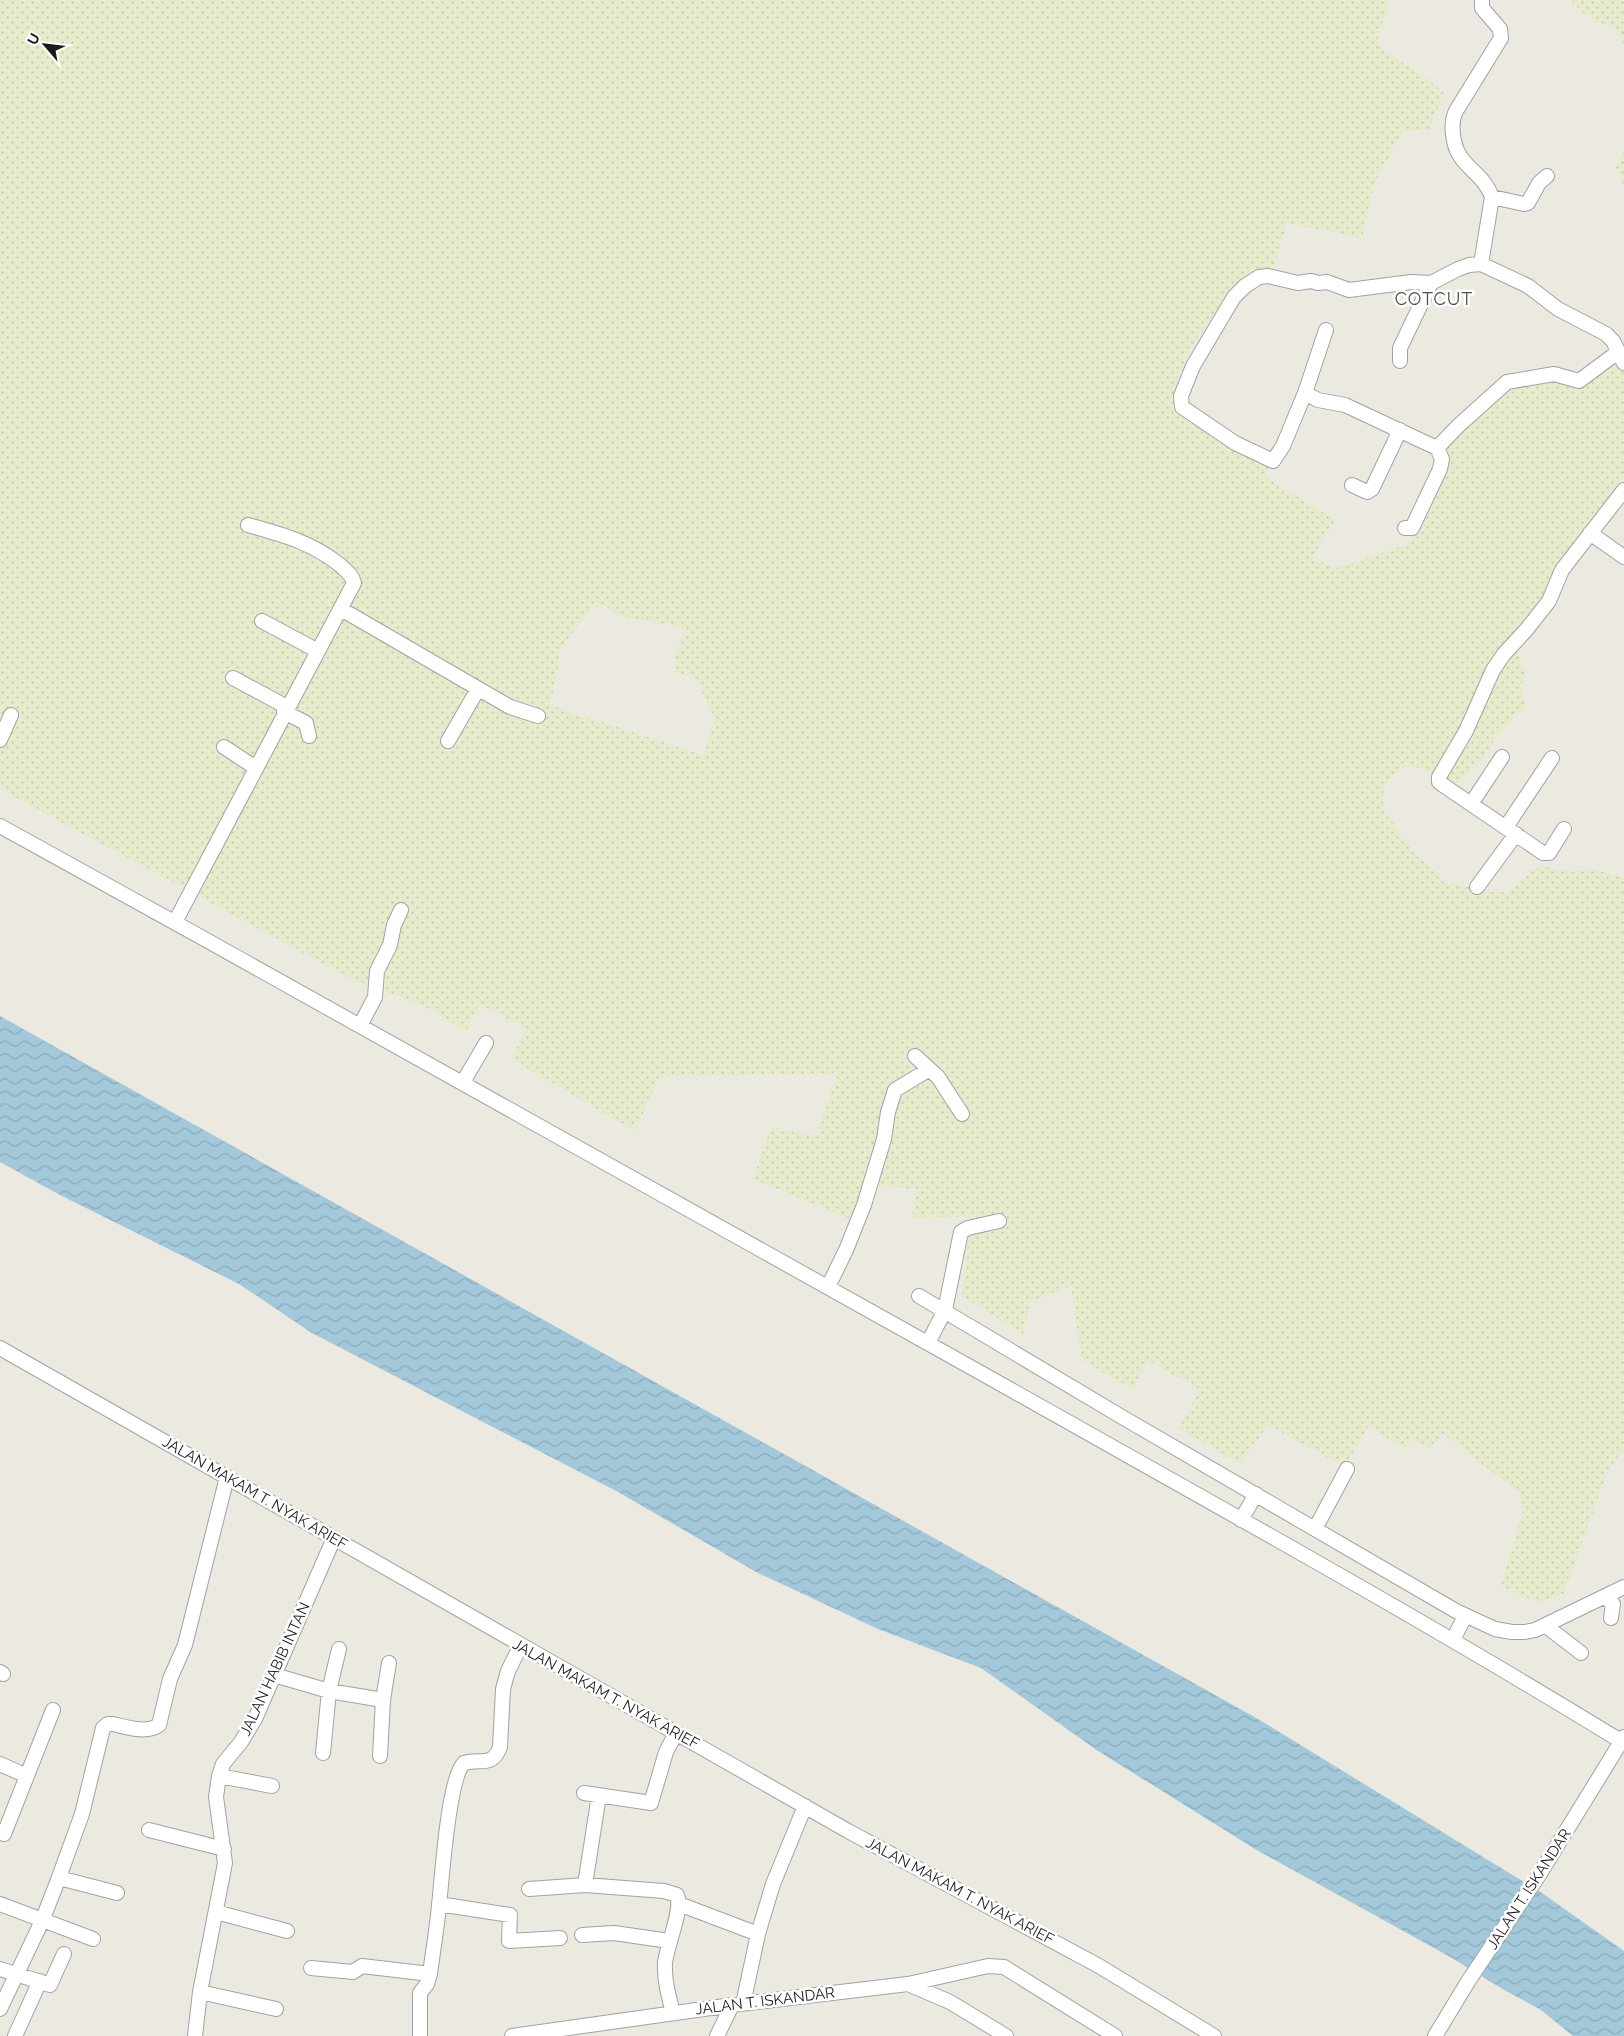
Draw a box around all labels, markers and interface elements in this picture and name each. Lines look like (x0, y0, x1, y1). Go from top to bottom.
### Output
north arrow (20, 20, 70, 70)
text: U (24, 31, 43, 47)
district label: COTCUT (1395, 288, 1473, 309)
street label: JALAN MAKAM T. NYAK ARIEF (159, 1433, 351, 1554)
street label: JALAN HABIB INTAN (236, 1599, 314, 1739)
street label: JALAN MAKAM T. NYAK ARIEF (510, 1635, 703, 1753)
street label: JALAN T. ISKANDAR (1483, 1825, 1575, 1953)
street label: JALAN MAKAM T. NYAK ARIEF (863, 1834, 1057, 1948)
street label: JALAN T. ISKANDAR (694, 1983, 836, 2018)

